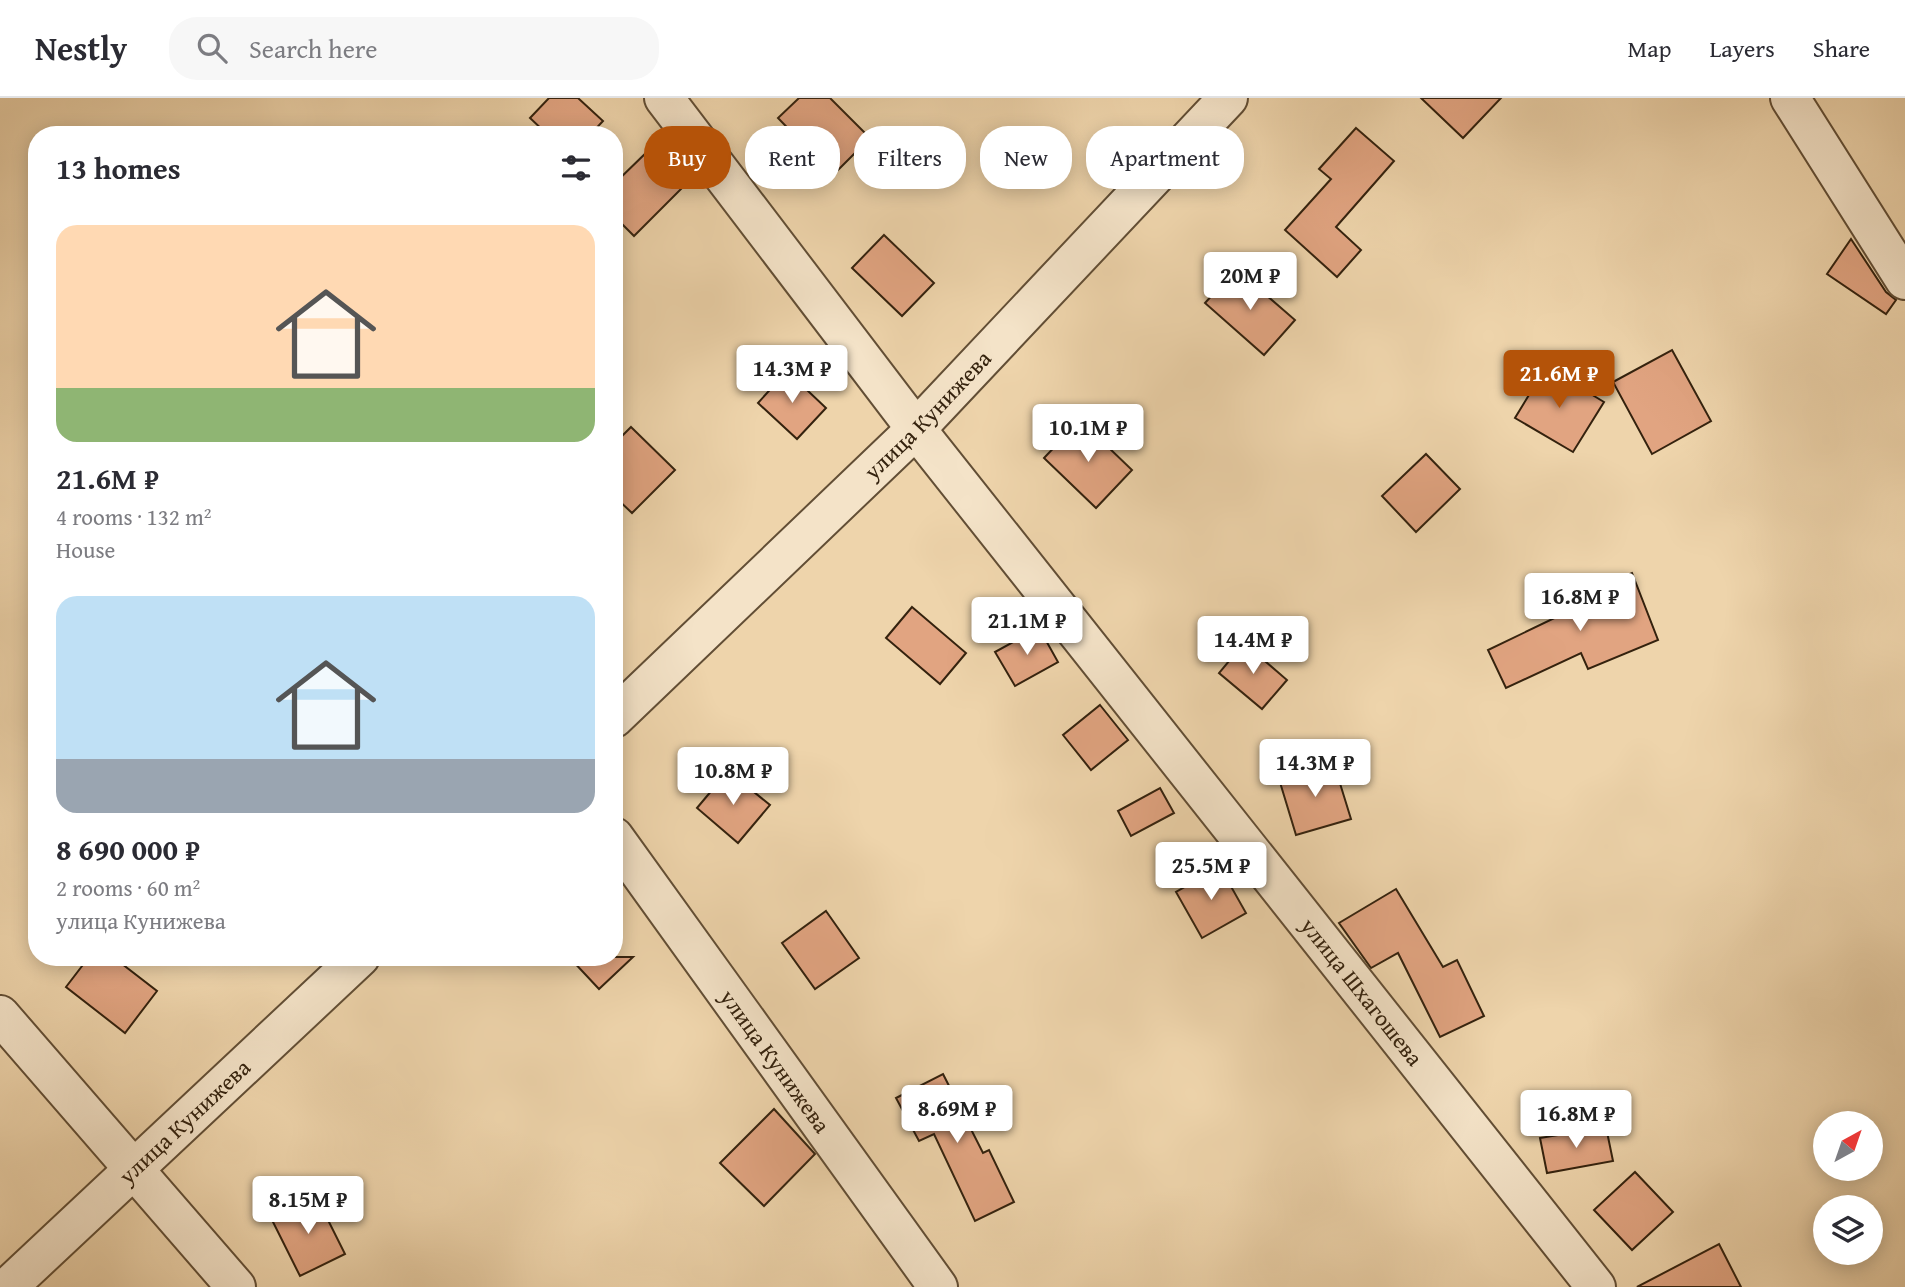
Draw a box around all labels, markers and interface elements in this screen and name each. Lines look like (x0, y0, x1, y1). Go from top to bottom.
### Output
search box (169, 17, 659, 80)
text: Nestly (35, 24, 127, 72)
icon: search (193, 29, 231, 67)
text: Search here (249, 29, 377, 68)
text: Map (1628, 31, 1671, 66)
text: Layers (1709, 31, 1775, 66)
text: Share (1813, 31, 1870, 66)
chip: Buy (644, 126, 731, 189)
chip: Rent (745, 126, 840, 189)
chip: Filters (854, 126, 966, 189)
chip: New (980, 126, 1072, 189)
chip: Apartment (1086, 126, 1244, 189)
text: 13 homes (56, 146, 181, 190)
icon: filters (557, 149, 595, 187)
pin: 20M ₽ (1201, 252, 1299, 312)
text: 20M ₽ (1220, 258, 1280, 291)
icon: home (263, 271, 389, 397)
street label: улица Кунижева (855, 342, 998, 488)
pin: 14.3M ₽ (727, 345, 857, 405)
pin: 21.6M ₽ (1494, 350, 1624, 410)
text: 14.3M ₽ (752, 351, 832, 384)
text: 21.6M ₽ (1519, 356, 1599, 389)
pin: 10.1M ₽ (1023, 404, 1153, 464)
text: 10.1M ₽ (1048, 410, 1128, 443)
text: 21.6M ₽ (56, 456, 159, 500)
text: 4 rooms · 132 m² (56, 500, 211, 533)
text: House (56, 533, 115, 566)
pin: 16.8M ₽ (1515, 574, 1645, 633)
text: 16.8M ₽ (1540, 579, 1620, 612)
pin: 21.1M ₽ (962, 598, 1092, 657)
text: 21.1M ₽ (987, 603, 1067, 636)
pin: 14.4M ₽ (1188, 616, 1318, 676)
text: 14.4M ₽ (1213, 622, 1293, 655)
icon: home (263, 642, 389, 768)
pin: 14.3M ₽ (1250, 740, 1380, 799)
text: 14.3M ₽ (1275, 745, 1355, 778)
pin: 10.8M ₽ (668, 748, 798, 807)
text: 10.8M ₽ (693, 753, 773, 786)
text: 8 690 000 ₽ (56, 827, 200, 871)
pin: 25.5M ₽ (1146, 842, 1276, 902)
text: 25.5M ₽ (1171, 848, 1251, 881)
text: 2 rooms · 60 m² (56, 871, 200, 904)
text: улица Кунижева (56, 904, 226, 937)
street label: улица Шхагошева (1293, 909, 1432, 1073)
street label: улица Кунижева (712, 981, 839, 1139)
street label: улица Кунижева (110, 1051, 258, 1192)
pin: 8.69M ₽ (892, 1086, 1022, 1145)
pin: 16.8M ₽ (1511, 1090, 1641, 1150)
text: 8.69M ₽ (917, 1091, 997, 1124)
text: 16.8M ₽ (1536, 1096, 1616, 1129)
north arrow (1813, 1111, 1883, 1181)
map controls (1813, 1111, 1883, 1265)
pin: 8.15M ₽ (243, 1176, 373, 1236)
text: 8.15M ₽ (268, 1182, 348, 1215)
button: layers (1813, 1195, 1883, 1265)

